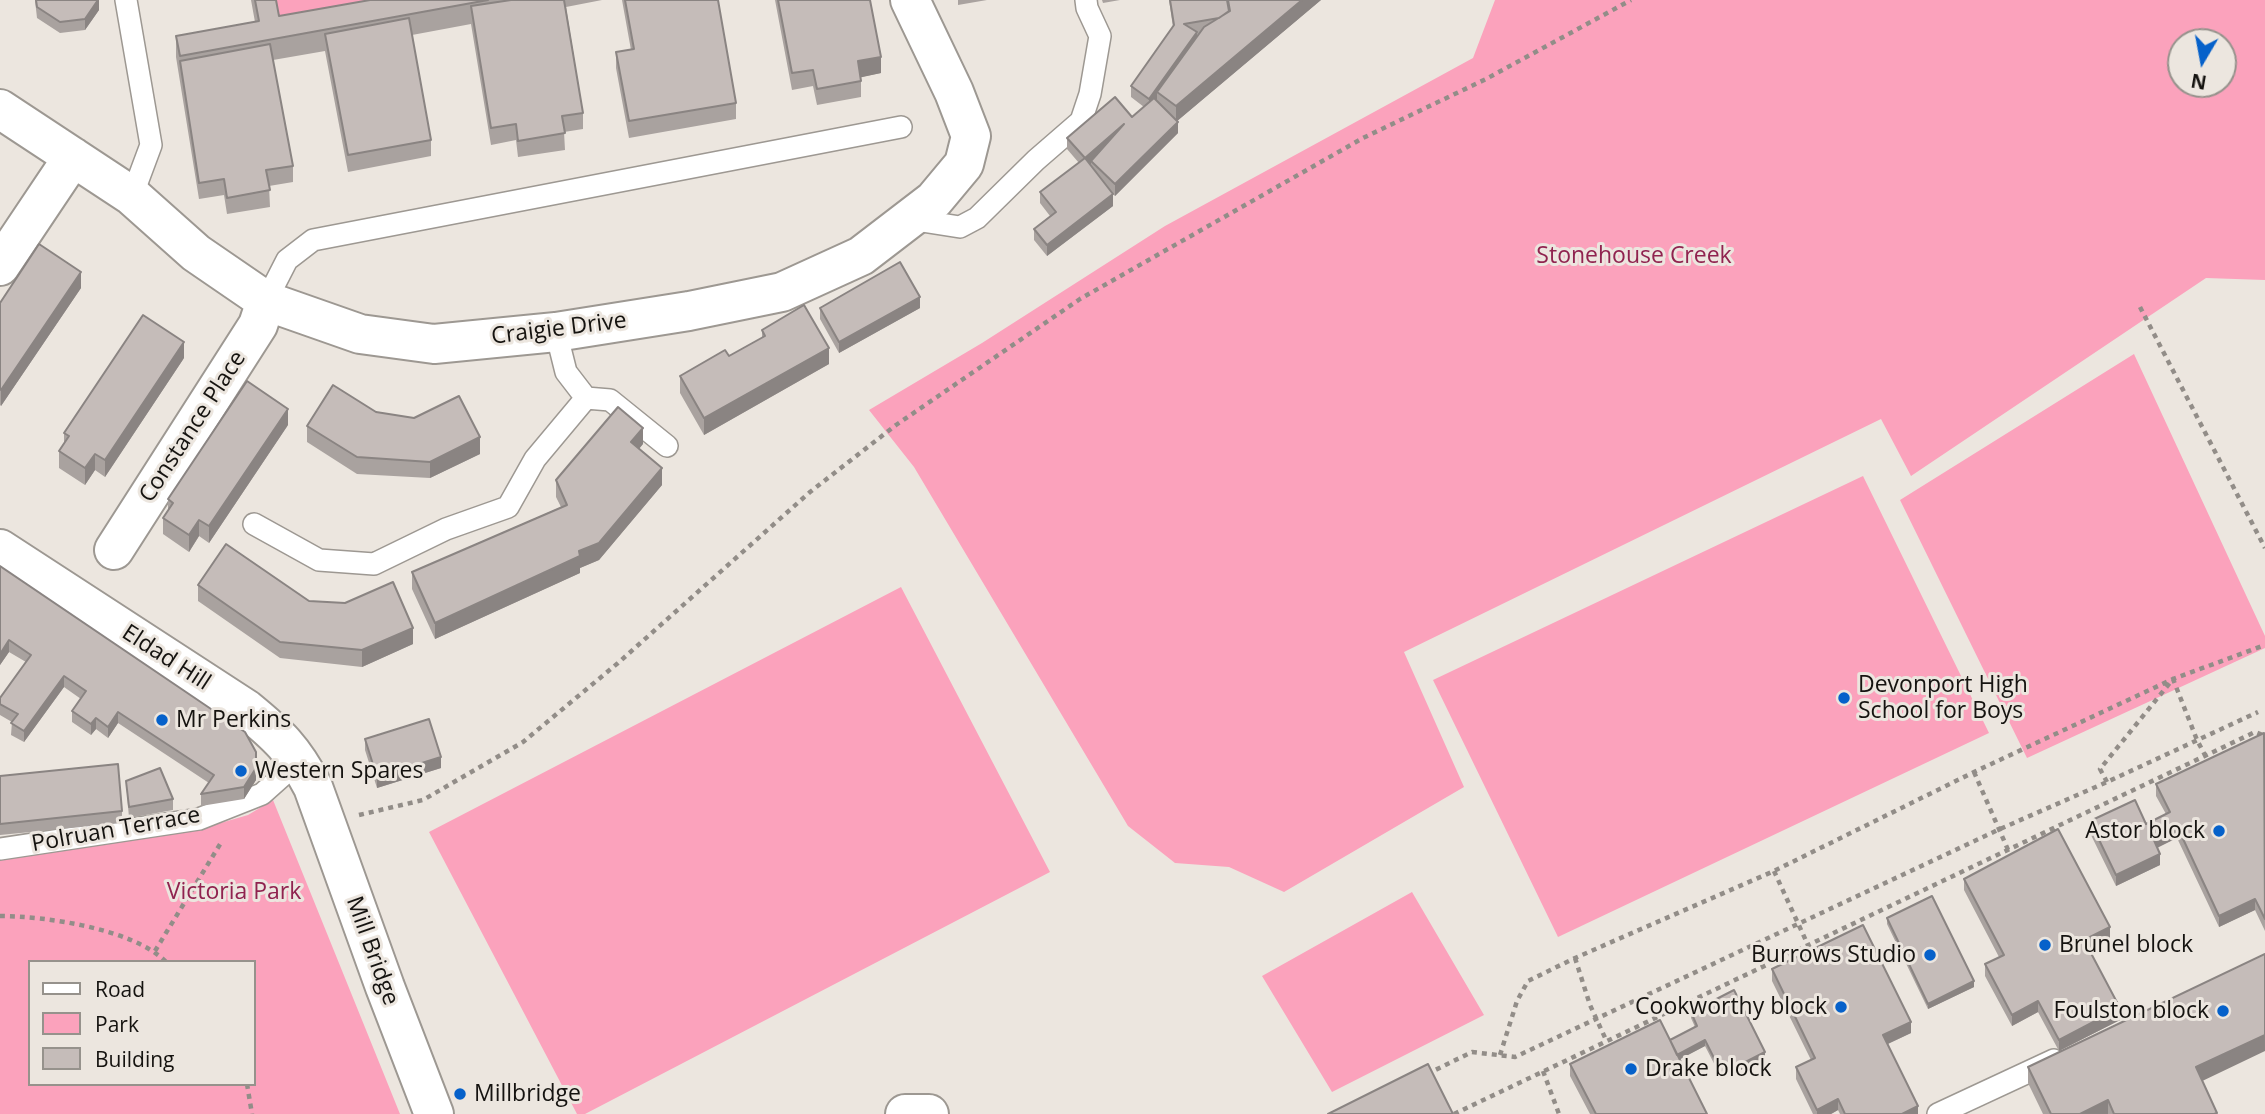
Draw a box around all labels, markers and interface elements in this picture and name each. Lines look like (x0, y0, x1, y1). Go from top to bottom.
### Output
north arrow (2167, 28, 2237, 98)
text: N (2189, 68, 2209, 96)
park label: Stonehouse Creek (1536, 242, 1732, 270)
street label: Craigie Drive (490, 307, 628, 351)
street label: Constance Place (134, 346, 252, 508)
street label: Eldad Hill (117, 619, 215, 697)
place label: Devonport High School for Boys (1858, 671, 2028, 725)
marker: Devonport High School for Boys (1836, 690, 1852, 706)
place label: Mr Perkins (176, 706, 291, 734)
marker: Mr Perkins (154, 712, 170, 728)
place label: Western Spares (255, 757, 423, 785)
marker: Western Spares (233, 763, 249, 779)
street label: Polruan Terrace (29, 802, 203, 858)
place label: Astor block (2085, 817, 2205, 845)
marker: Astor block (2211, 823, 2227, 839)
park label: Victoria Park (167, 878, 301, 906)
street label: Mill Bridge (340, 893, 404, 1009)
place label: Brunel block (2059, 931, 2193, 959)
marker: Brunel block (2037, 937, 2053, 953)
place label: Burrows Studio (1751, 941, 1916, 969)
marker: Burrows Studio (1922, 947, 1938, 963)
legend (28, 960, 256, 1086)
text: Road (95, 975, 145, 1003)
place label: Cookworthy block (1635, 993, 1827, 1021)
place label: Foulston block (2053, 997, 2209, 1025)
marker: Cookworthy block (1833, 999, 1849, 1015)
marker: Foulston block (2215, 1003, 2231, 1019)
text: Park (95, 1010, 139, 1038)
text: Building (95, 1045, 174, 1073)
place label: Drake block (1645, 1055, 1772, 1083)
marker: Drake block (1623, 1061, 1639, 1077)
place label: Millbridge (474, 1080, 581, 1108)
marker: Millbridge (452, 1086, 468, 1102)

